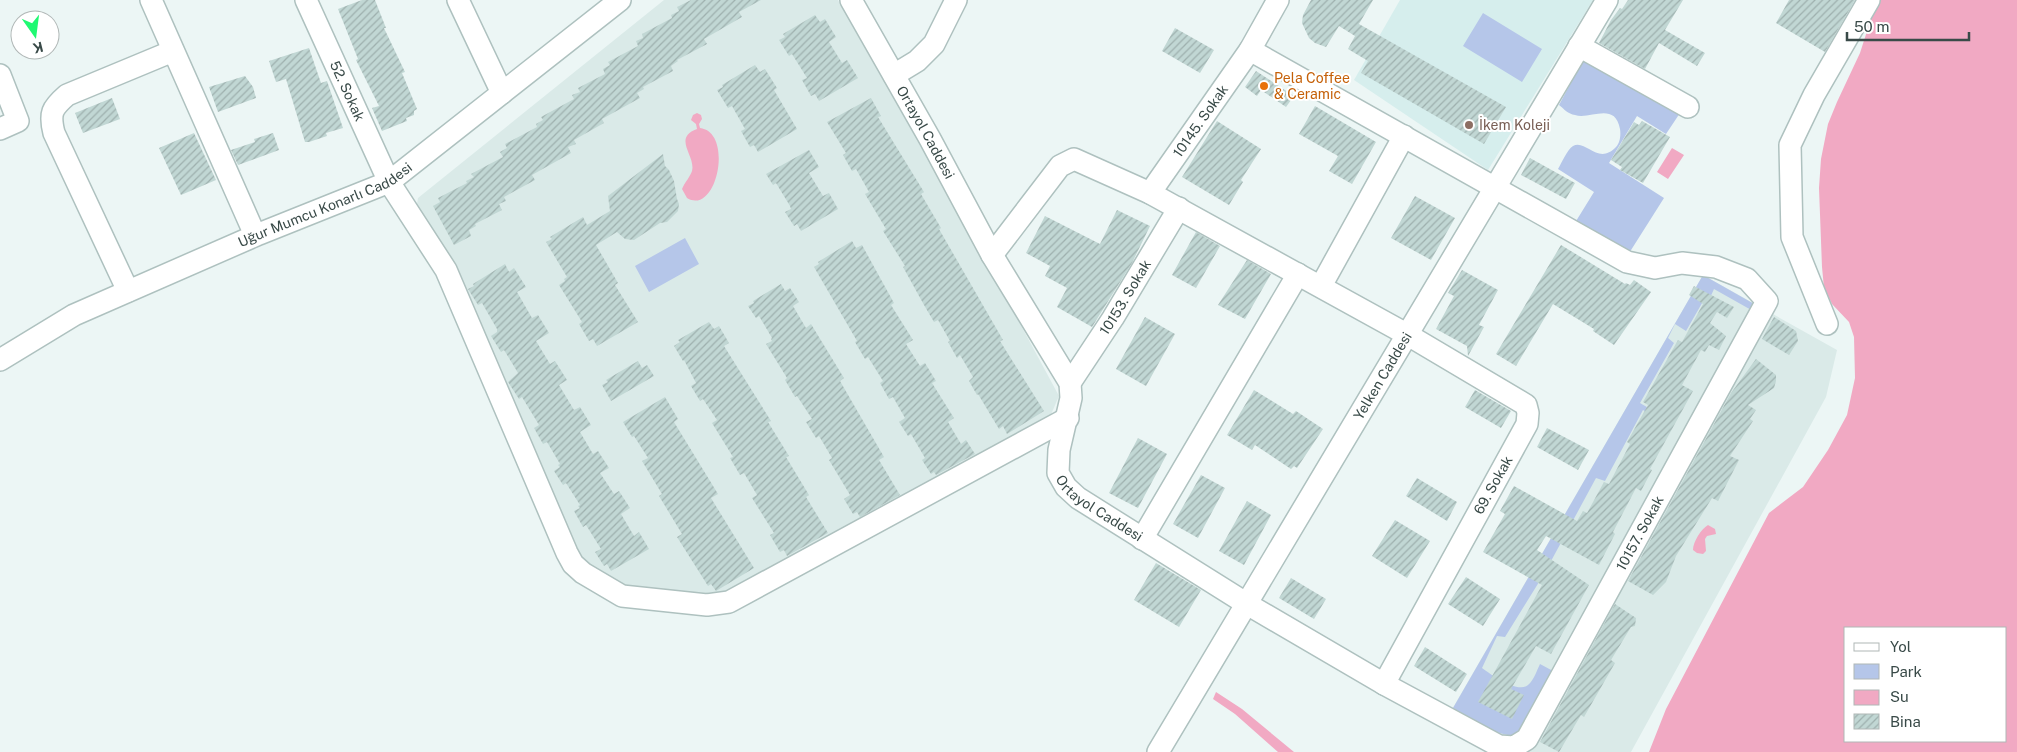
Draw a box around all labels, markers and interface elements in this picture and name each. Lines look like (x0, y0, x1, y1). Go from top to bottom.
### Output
north arrow (10, 10, 60, 60)
scale bar (1847, 10, 1970, 42)
text: 50 m (1854, 18, 1889, 35)
text: K (31, 39, 45, 57)
street label: 52. Sokak (327, 58, 368, 124)
place label: Pela Coffee & Ceramic (1274, 70, 1350, 102)
marker: Pela Coffee & Ceramic (1258, 80, 1270, 92)
street label: 10145. Sokak (1170, 81, 1231, 160)
street label: Ortayol Caddesi (894, 83, 958, 182)
place label: İkem Koleji (1479, 115, 1550, 133)
marker: İkem Koleji (1463, 119, 1475, 131)
street label: Uğur Mumcu Konarlı Caddesi (236, 159, 415, 250)
street label: 10153. Sokak (1096, 257, 1154, 338)
street label: Yelken Caddesi (1350, 329, 1415, 423)
street label: 69. Sokak (1470, 453, 1516, 517)
street label: Ortayol Caddesi (1053, 472, 1146, 545)
street label: 10157. Sokak (1613, 493, 1667, 573)
legend (1844, 627, 2007, 742)
text: Yol (1890, 638, 1911, 655)
text: Park (1890, 663, 1922, 680)
text: Su (1890, 688, 1909, 705)
text: Bina (1890, 713, 1921, 730)

